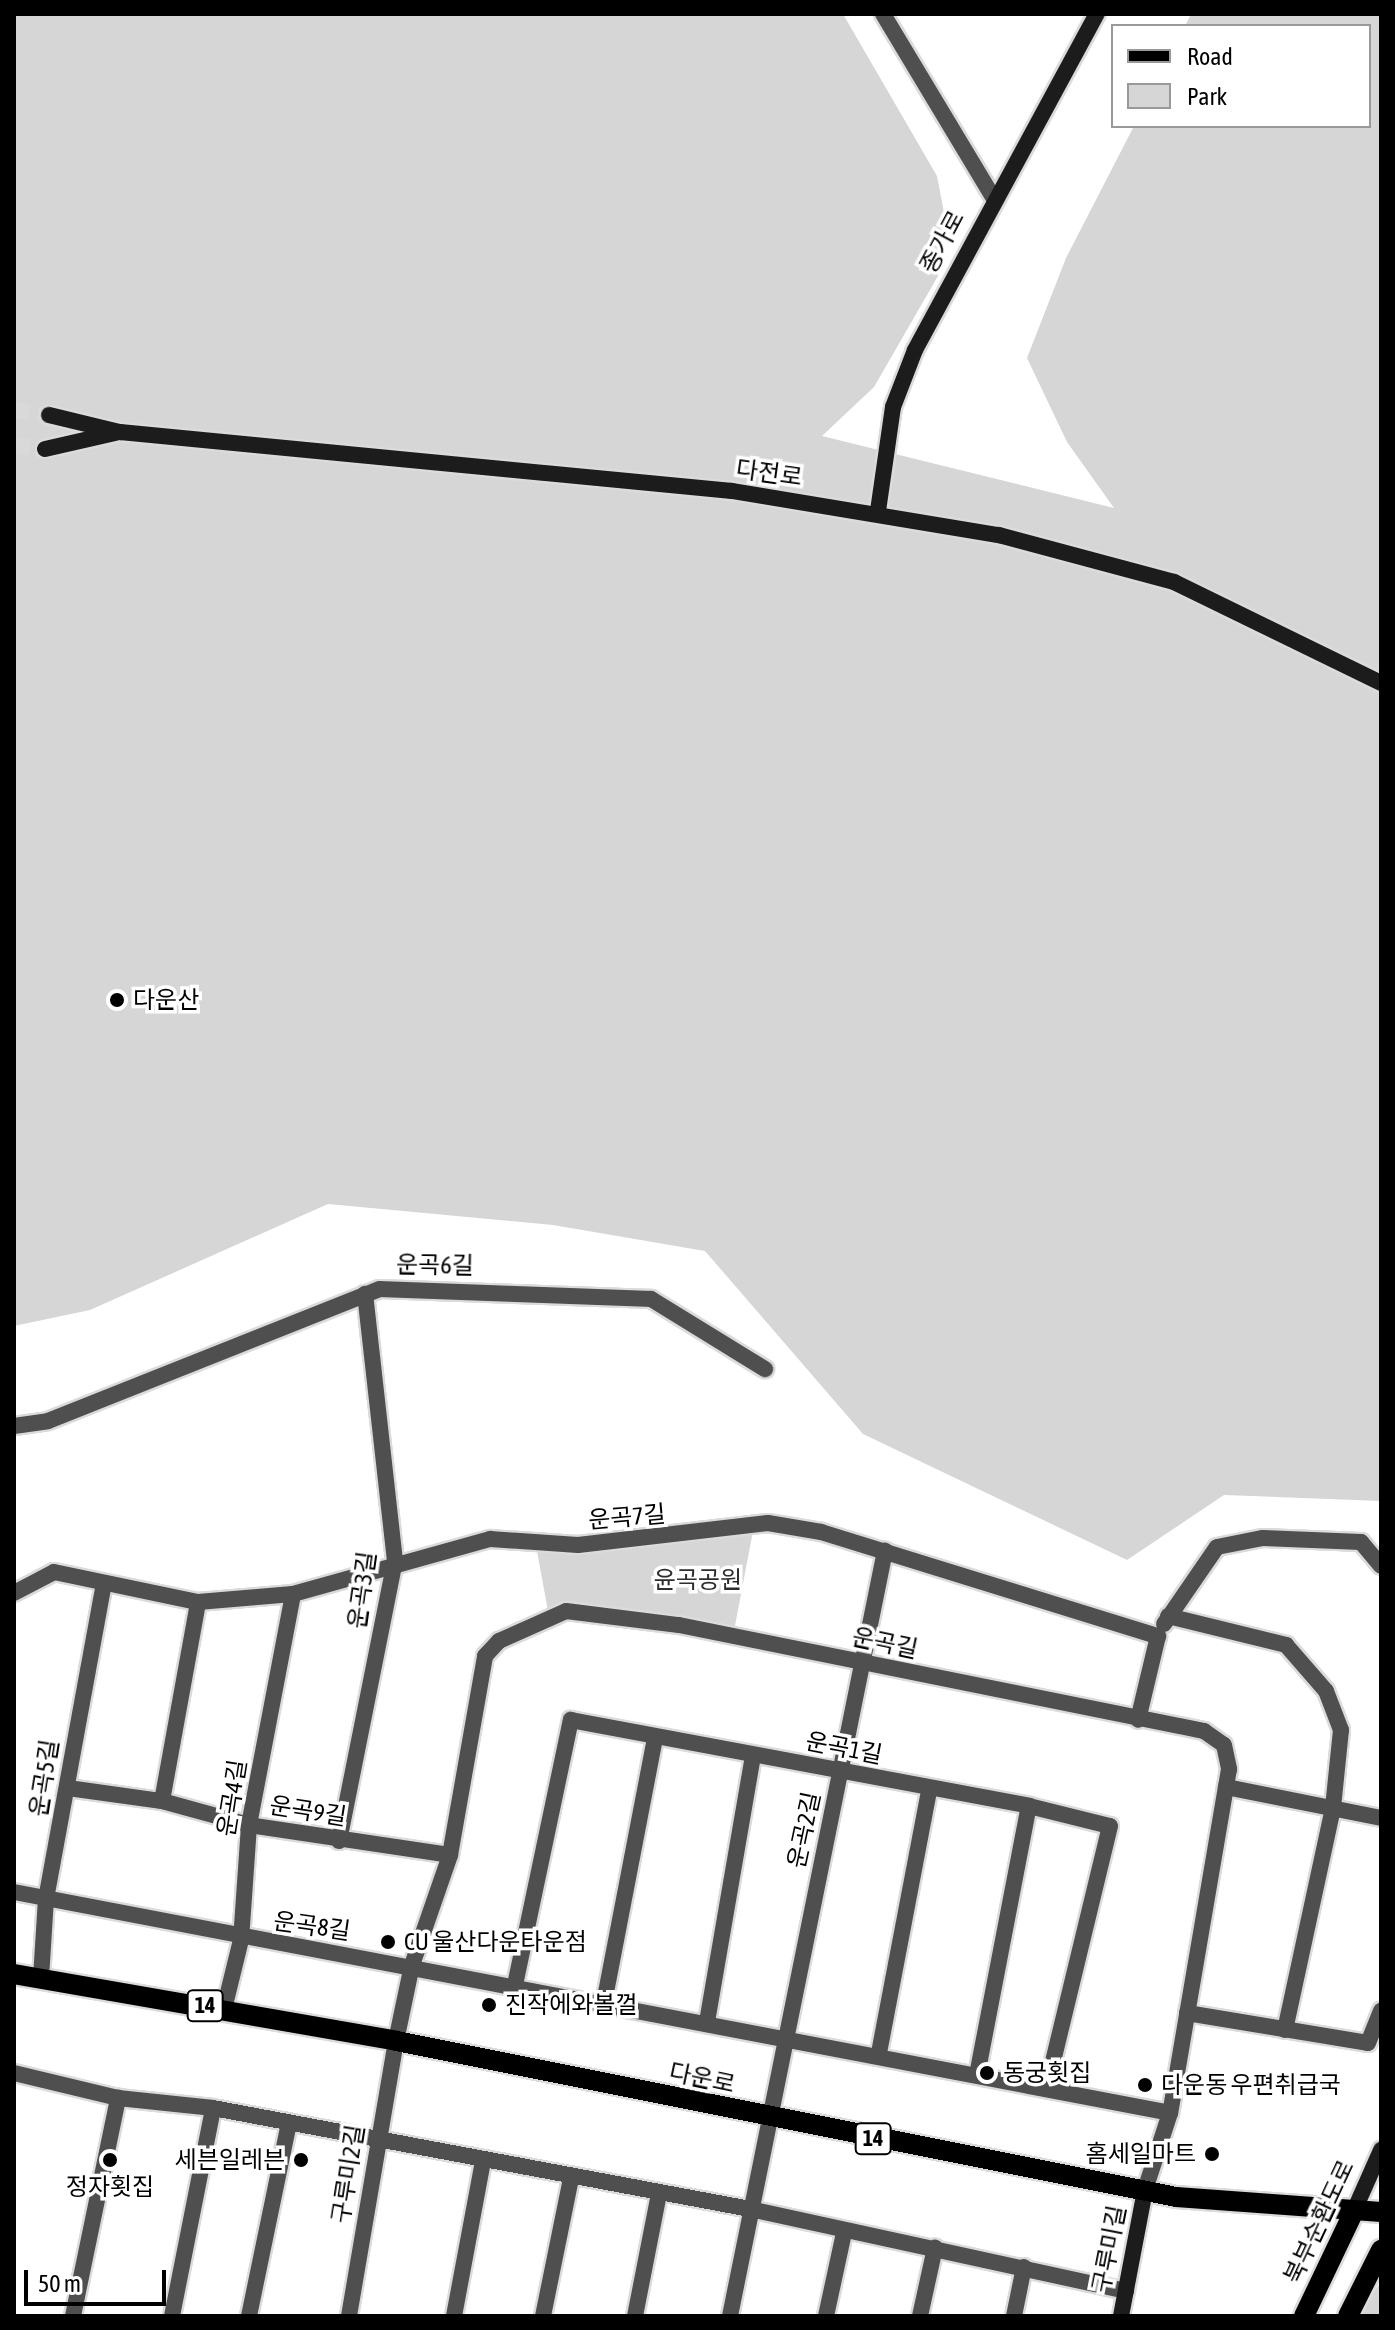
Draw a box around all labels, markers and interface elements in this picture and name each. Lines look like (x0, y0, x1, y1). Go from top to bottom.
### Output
legend (1111, 24, 1371, 128)
text: Road (1187, 43, 1233, 70)
text: Park (1187, 83, 1227, 110)
street label: 종가로 (914, 206, 970, 278)
street label: 다전로 (734, 454, 804, 492)
place label: 다운산 (133, 986, 199, 1014)
marker: 다운산 (108, 991, 126, 1009)
street label: 운곡6길 (396, 1250, 474, 1280)
street label: 운곡7길 (587, 1499, 667, 1535)
street label: 운곡3길 (342, 1550, 382, 1630)
park label: 윤곡공원 (654, 1566, 742, 1594)
street label: 운곡길 (850, 1622, 920, 1664)
street label: 운곡1길 (803, 1726, 885, 1770)
street label: 운곡5길 (24, 1737, 64, 1819)
street label: 운곡4길 (212, 1757, 252, 1839)
street label: 운곡2길 (782, 1789, 826, 1871)
street label: 운곡9길 (267, 1791, 349, 1831)
street label: 운곡8길 (272, 1906, 352, 1946)
place label: CU 울산다운타운점 (404, 1928, 587, 1956)
marker: CU 울산다운타운점 (379, 1933, 397, 1951)
road number: 14 (185, 1988, 225, 2024)
place label: 진작에와볼껄 (505, 1991, 637, 2019)
marker: 진작에와볼껄 (480, 1996, 498, 2014)
street label: 다운로 (667, 2057, 737, 2099)
place label: 동궁횟집 (1003, 2059, 1091, 2087)
marker: 동궁횟집 (978, 2064, 996, 2082)
place label: 다운동 우편취급국 (1161, 2071, 1341, 2099)
marker: 다운동 우편취급국 (1136, 2076, 1154, 2094)
road number: 14 (853, 2121, 893, 2157)
street label: 구루미2길 (326, 2123, 370, 2225)
place label: 홈세일마트 (1086, 2140, 1196, 2168)
marker: 홈세일마트 (1203, 2145, 1221, 2163)
place label: 세븐일레븐 (175, 2146, 285, 2174)
marker: 정자횟집 (101, 2151, 119, 2169)
marker: 세븐일레븐 (292, 2151, 310, 2169)
street label: 북부순환도로 (1278, 2156, 1360, 2288)
place label: 정자횟집 (66, 2173, 154, 2201)
street label: 구루미길 (1086, 2203, 1132, 2295)
scale bar (28, 2254, 170, 2304)
text: 50 m (38, 2270, 81, 2297)

